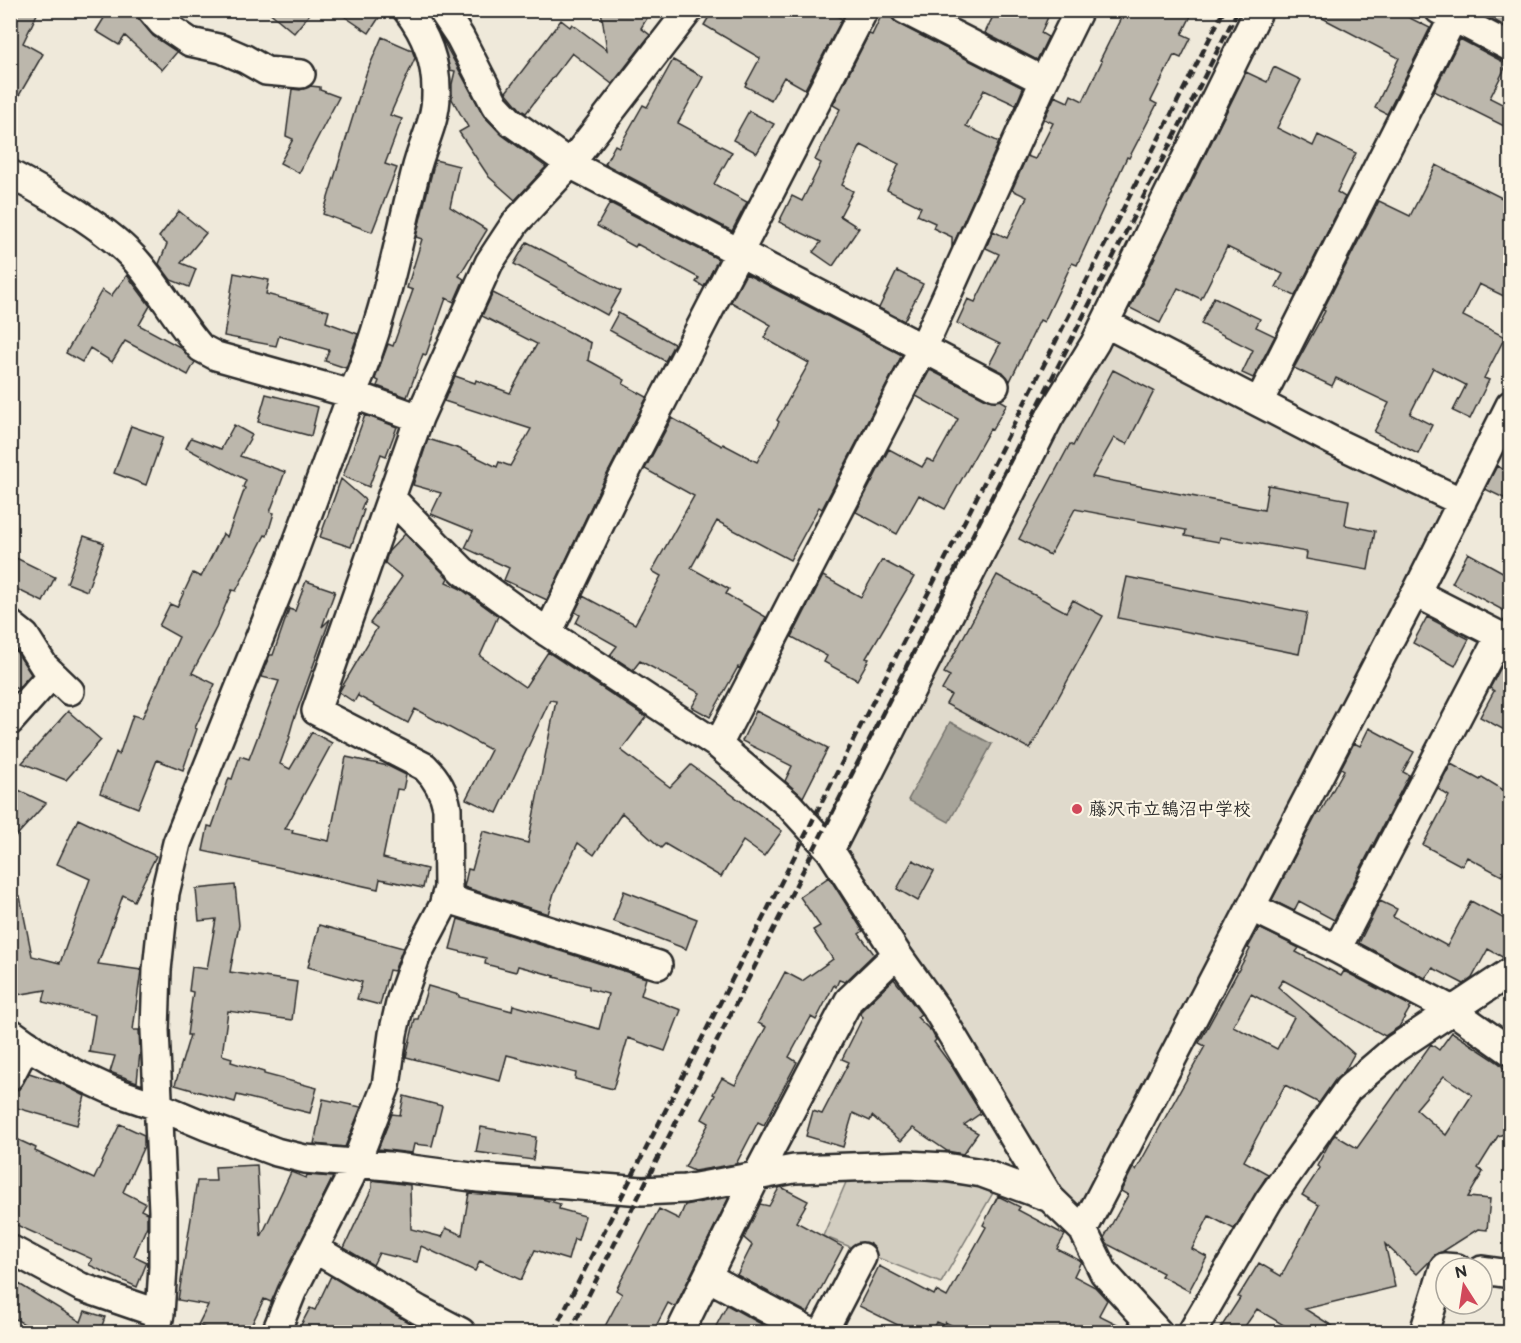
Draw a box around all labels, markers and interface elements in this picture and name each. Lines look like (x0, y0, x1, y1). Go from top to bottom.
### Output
place label: 藤沢市立鵠沼中学校 (1089, 799, 1251, 820)
marker: 藤沢市立鵠沼中学校 (1070, 802, 1084, 816)
north arrow (1434, 1256, 1494, 1316)
text: N (1453, 1262, 1469, 1283)

